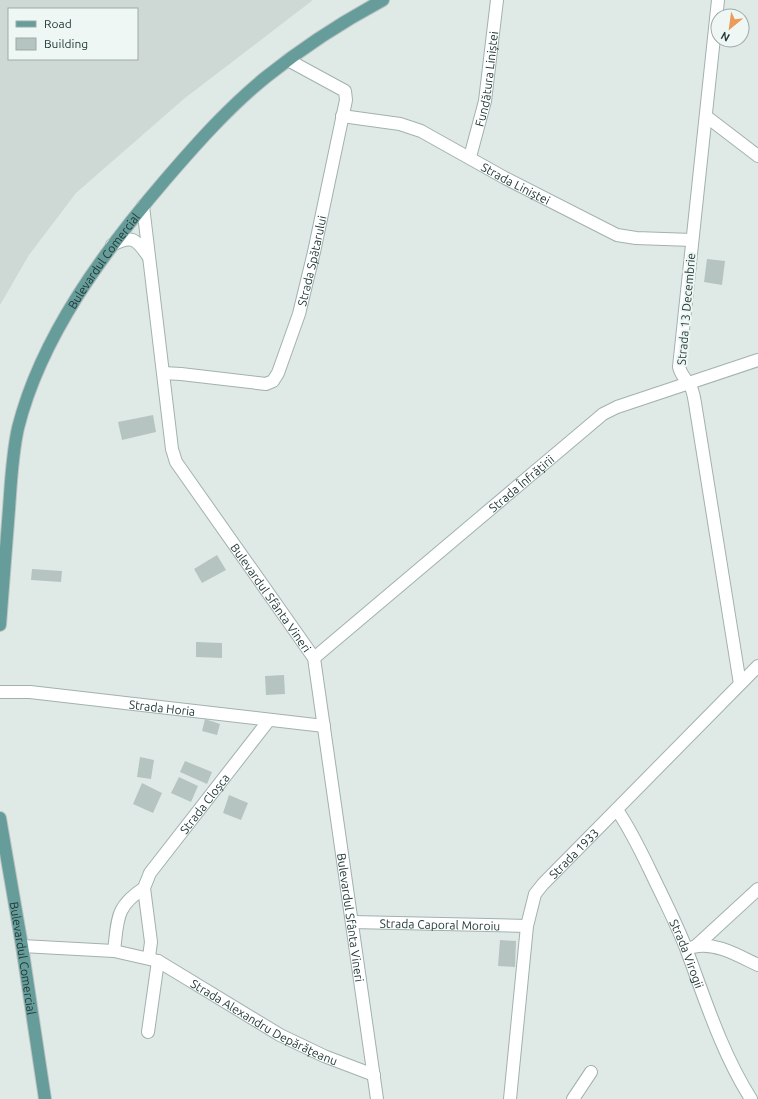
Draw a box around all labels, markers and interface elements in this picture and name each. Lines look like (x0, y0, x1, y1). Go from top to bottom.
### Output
legend (8, 8, 138, 60)
north arrow (710, 8, 750, 48)
text: Road (44, 17, 72, 30)
street label: Fundătura Liniștei (472, 30, 500, 128)
text: N (719, 30, 732, 44)
text: Building (44, 37, 88, 50)
street label: Strada Liniștei (479, 160, 553, 207)
street label: Bulevardul Comercial (65, 210, 142, 311)
street label: Strada Spătarului (295, 214, 328, 307)
street label: Strada 13 Decembrie (675, 252, 697, 366)
street label: Strada Înfrățirii (486, 452, 556, 514)
street label: Bulevardul Sfânta Vineri (229, 541, 314, 654)
street label: Strada Horia (128, 697, 196, 718)
street label: Strada Cloșca (177, 771, 231, 836)
street label: Strada 1933 (546, 825, 601, 881)
street label: Bulevardul Sfânta Vineri (335, 852, 367, 983)
street label: Bulevardul Comercial (8, 900, 39, 1016)
street label: Strada Caporal Moroiu (379, 916, 500, 932)
street label: Strada Virogii (668, 917, 706, 990)
street label: Strada Alexandru Depărățeanu (189, 976, 340, 1067)

